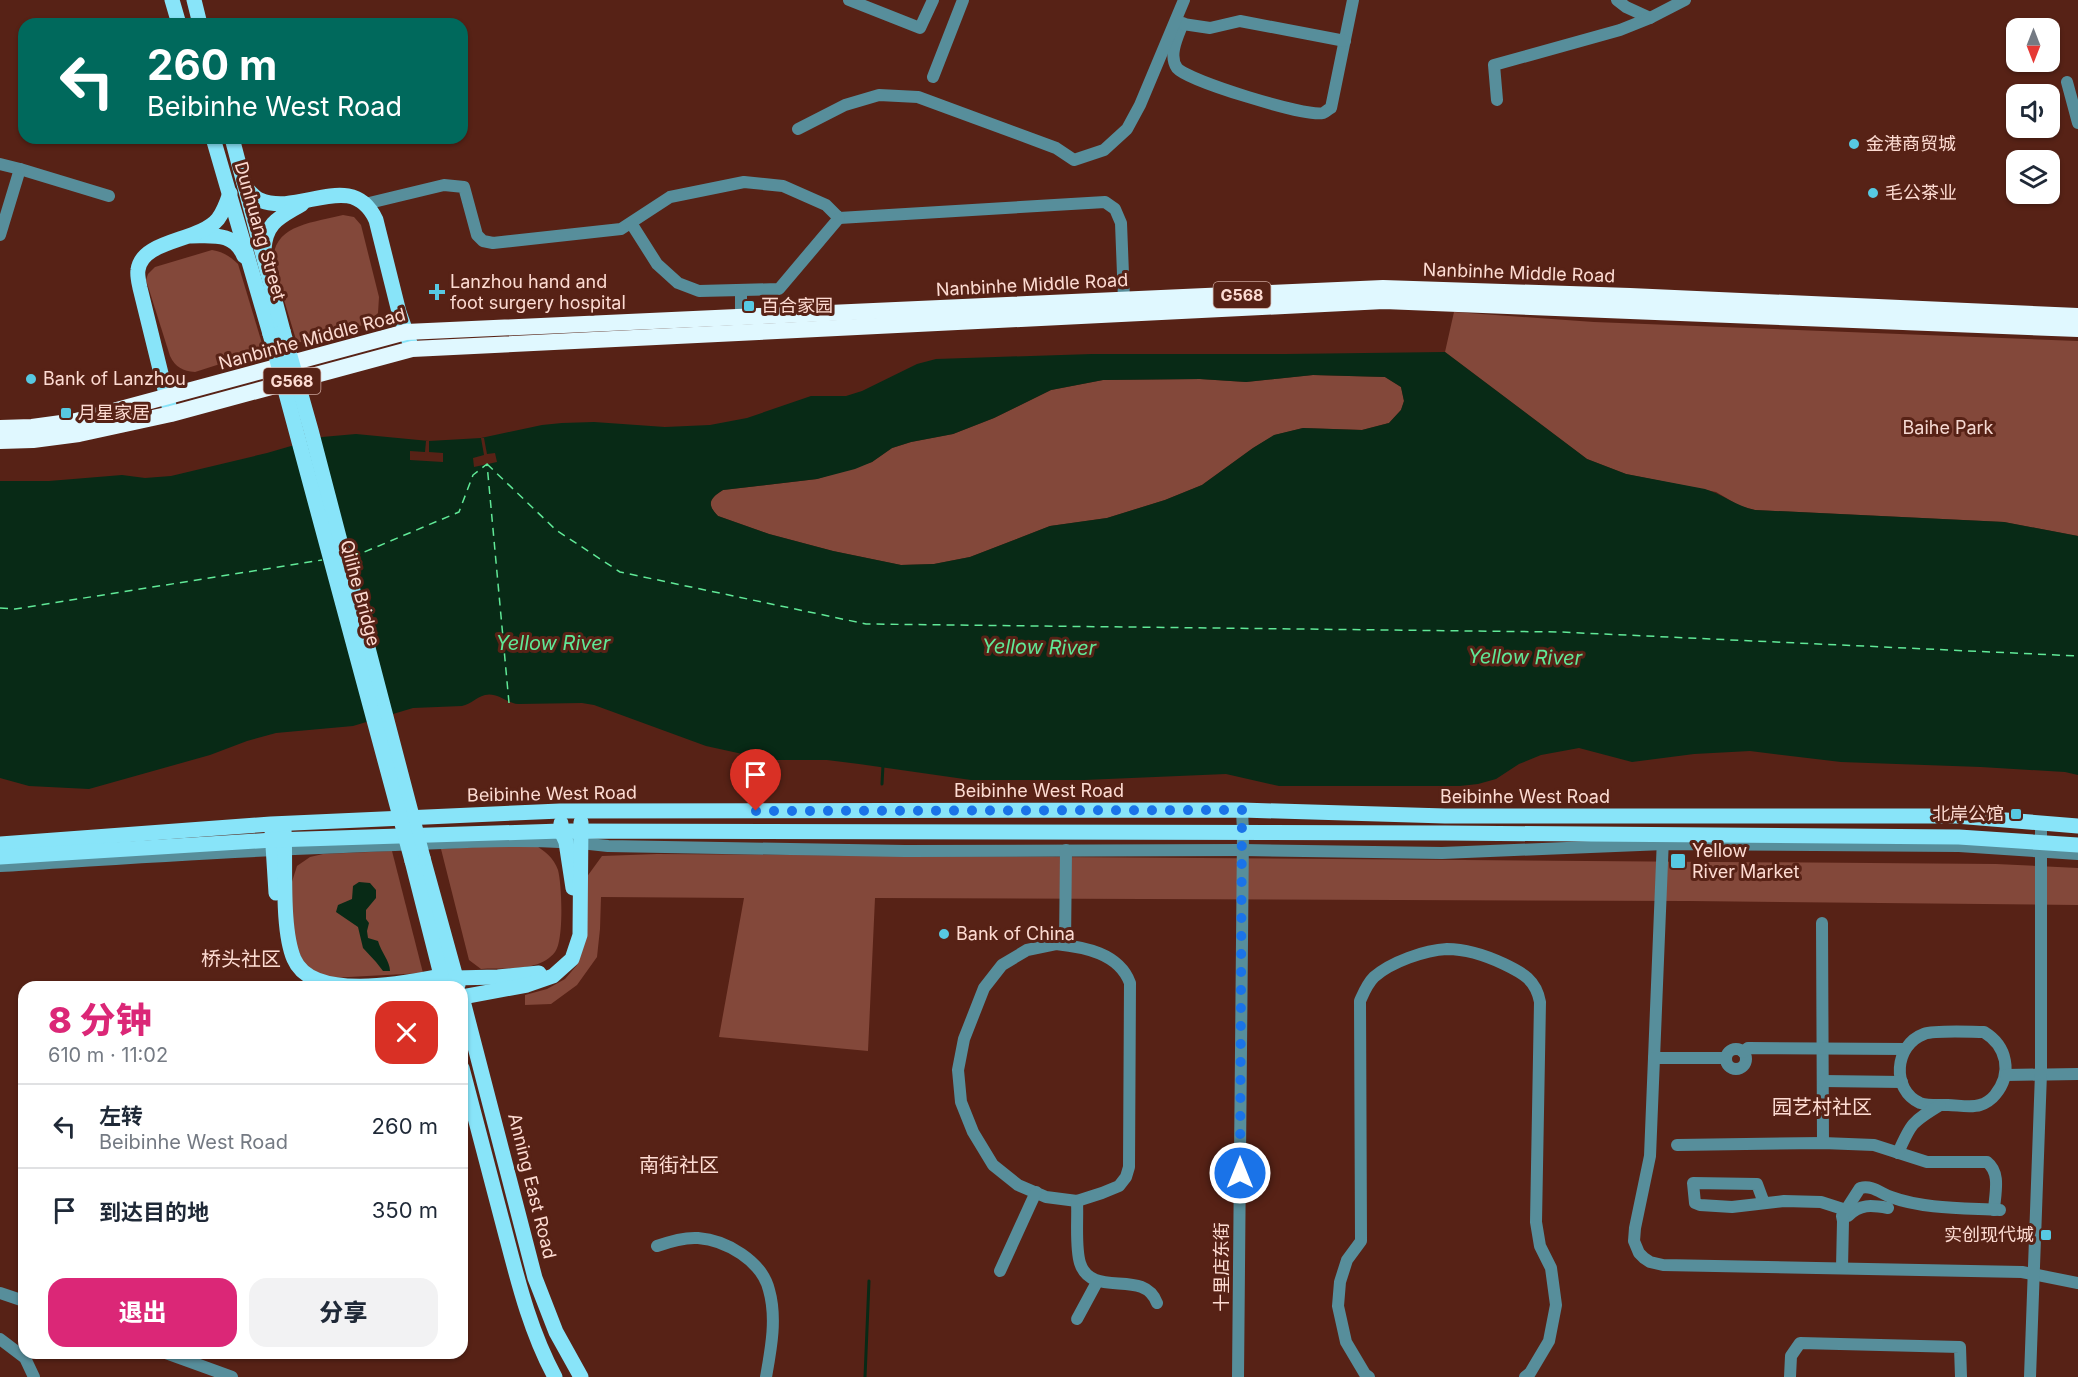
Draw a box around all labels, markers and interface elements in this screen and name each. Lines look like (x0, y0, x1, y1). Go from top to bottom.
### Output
north arrow (2006, 18, 2060, 72)
map controls (2006, 18, 2060, 204)
text: 260 m (147, 39, 277, 90)
icon: left (48, 42, 126, 120)
button: sound (2006, 84, 2060, 138)
text: Beibinhe West Road (147, 90, 402, 123)
place label: 金港商贸城 (1866, 133, 1956, 154)
marker: 金港商贸城 (1847, 137, 1861, 151)
button: layers (2006, 150, 2060, 204)
street label: Dunhuang Street (231, 159, 290, 303)
place label: 毛公茶业 (1885, 182, 1957, 203)
marker: 毛公茶业 (1866, 186, 1880, 200)
street label: Nanbinhe Middle Road (1422, 259, 1616, 286)
street label: Nanbinhe Middle Road (935, 269, 1129, 300)
place label: Lanzhou hand and foot surgery hospital (450, 271, 626, 313)
road number: G568 (1214, 282, 1270, 308)
marker: Lanzhou hand and foot surgery hospital (428, 283, 446, 301)
place label: 百合家园 (761, 295, 833, 316)
marker: 百合家园 (742, 299, 756, 313)
street label: Nanbinhe Middle Road (216, 303, 408, 374)
place label: Bank of Lanzhou (43, 368, 186, 389)
road number: G568 (264, 368, 320, 394)
marker: Bank of Lanzhou (24, 372, 38, 386)
place label: 月星家居 (78, 402, 150, 423)
marker: 月星家居 (59, 406, 73, 420)
park label: Baihe Park (1903, 417, 1994, 438)
street label: Qilihe Bridge (336, 538, 385, 648)
water label: Yellow River (496, 631, 611, 655)
water label: Yellow River (982, 634, 1097, 660)
water label: Yellow River (1468, 644, 1583, 670)
pin (730, 749, 781, 811)
icon: arrive (739, 758, 772, 791)
street label: Beibinhe West Road (954, 780, 1124, 801)
street label: Beibinhe West Road (467, 782, 637, 805)
street label: Beibinhe West Road (1440, 786, 1610, 807)
place label: 北岸公馆 (1932, 803, 2004, 824)
marker: 北岸公馆 (2009, 807, 2023, 821)
place label: Yellow River Market (1692, 840, 1799, 882)
marker: Yellow River Market (1669, 852, 1687, 870)
place label: Bank of China (956, 923, 1075, 944)
marker: Bank of China (937, 927, 951, 941)
district label: 桥头社区 (201, 947, 281, 971)
text: 8 分钟 (48, 998, 152, 1042)
button: close (375, 1001, 438, 1064)
text: 610 m · 11:02 (48, 1043, 168, 1067)
district label: 园艺村社区 (1772, 1095, 1872, 1119)
text: 左转 (99, 1103, 143, 1129)
icon: left (48, 1110, 81, 1143)
street label: Anning East Road (504, 1111, 561, 1261)
text: 260 m (372, 1113, 438, 1139)
text: Beibinhe West Road (99, 1130, 288, 1154)
position arrow (1208, 1141, 1272, 1205)
district label: 南街社区 (639, 1153, 719, 1177)
icon: arrive (48, 1194, 81, 1227)
text: 350 m (372, 1197, 438, 1223)
text: 到达目的地 (99, 1199, 209, 1225)
street label: 十里店东街 (1211, 1222, 1232, 1312)
place label: 实创现代城 (1944, 1224, 2034, 1245)
marker: 实创现代城 (2039, 1228, 2053, 1242)
button: 退出 (48, 1278, 237, 1347)
button: 分享 (249, 1278, 438, 1347)

